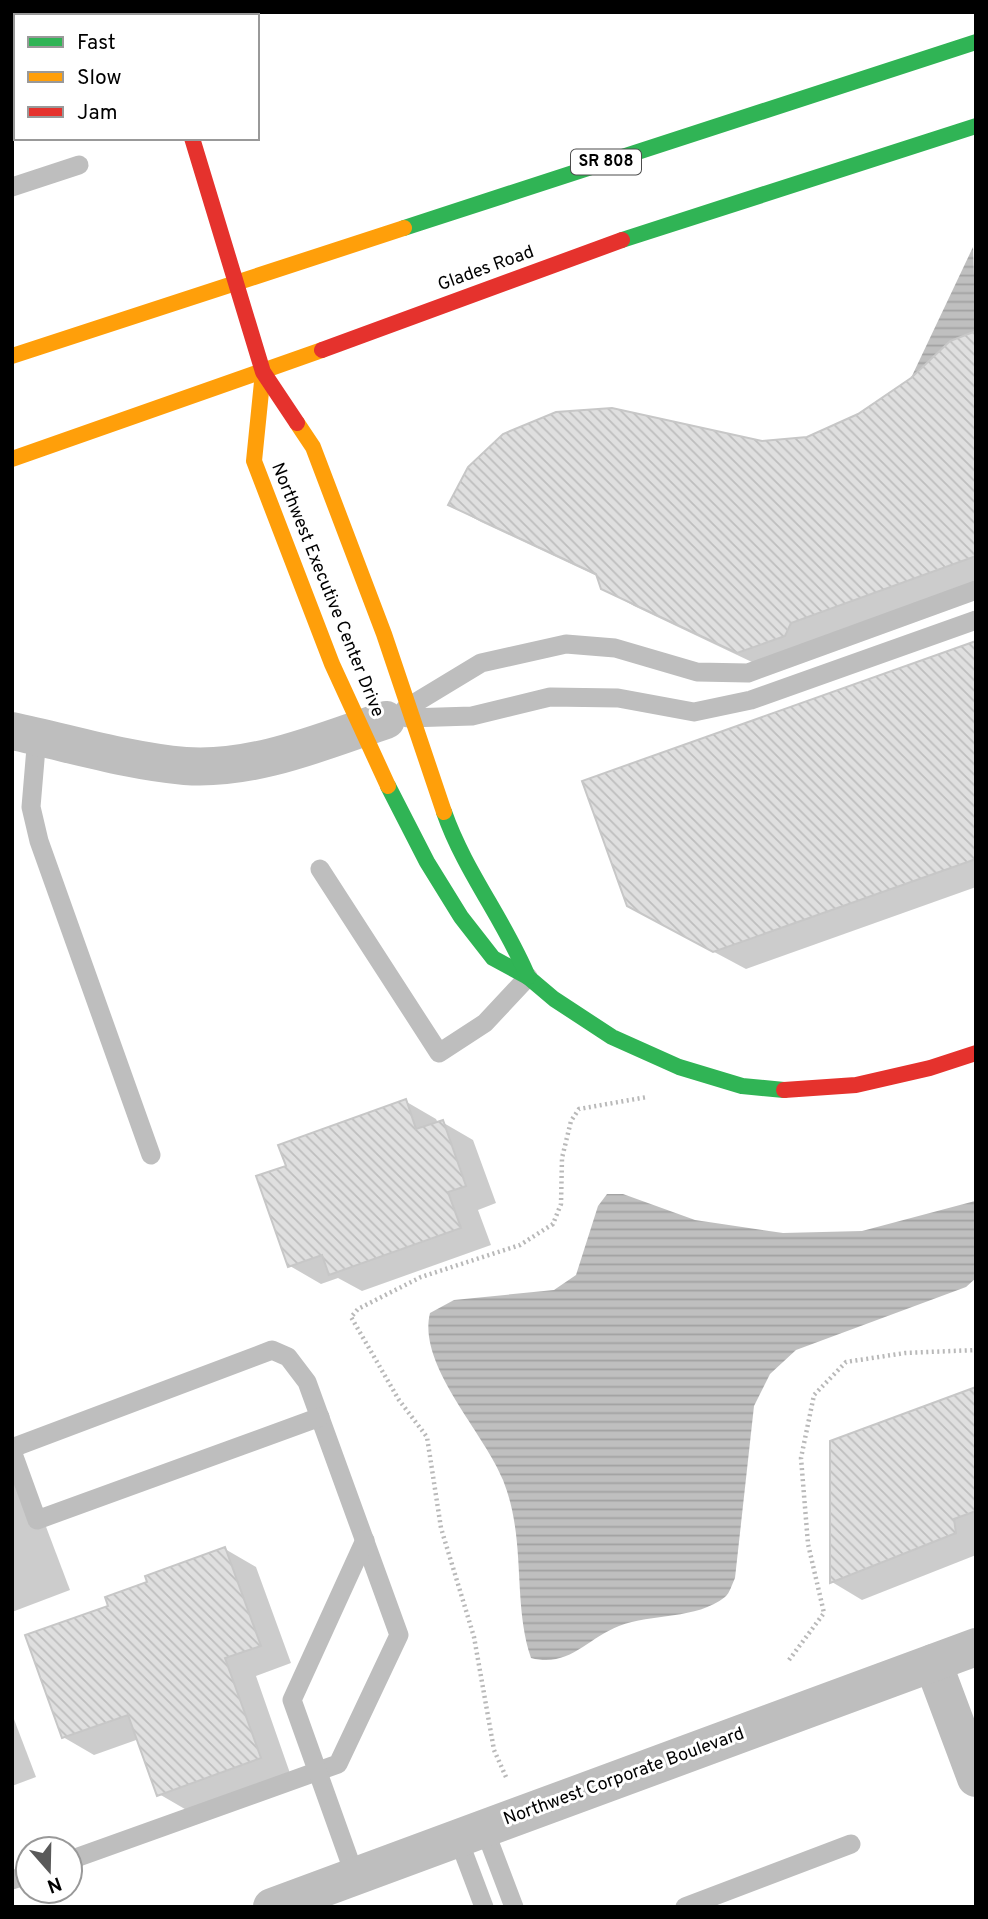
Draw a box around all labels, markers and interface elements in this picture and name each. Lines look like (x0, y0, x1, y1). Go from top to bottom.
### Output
legend (14, 14, 259, 140)
text: Fast (77, 30, 116, 57)
text: Slow (77, 65, 122, 92)
text: Jam (77, 100, 118, 127)
road number: SR 808 (571, 150, 641, 174)
street label: Glades Road (435, 241, 537, 297)
street label: Northwest Executive Center Drive (265, 459, 389, 721)
street label: Northwest Corporate Boulevard (500, 1723, 748, 1831)
north arrow (14, 1835, 84, 1905)
text: N (44, 1870, 65, 1898)

